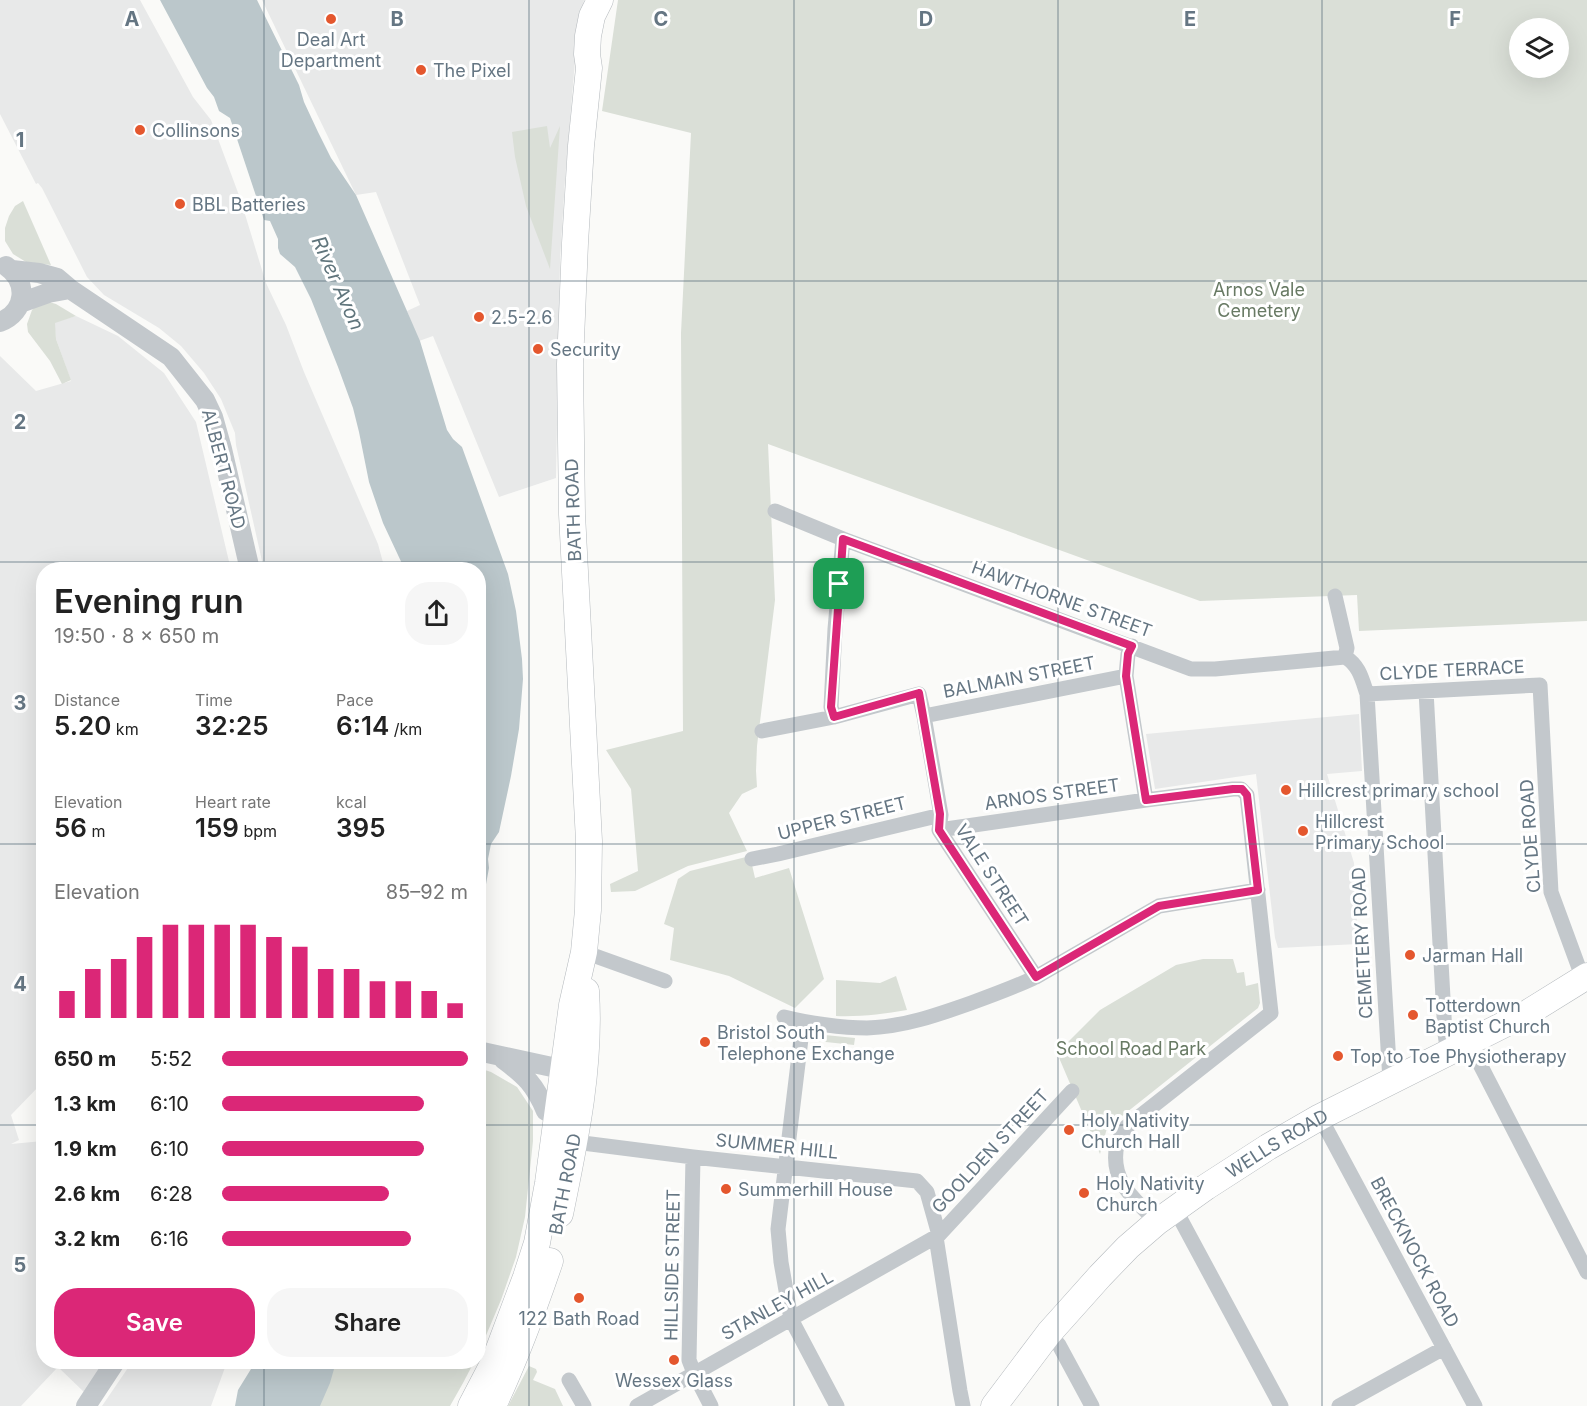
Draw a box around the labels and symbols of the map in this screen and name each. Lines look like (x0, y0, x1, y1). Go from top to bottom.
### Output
text: A (125, 7, 140, 31)
text: B (390, 7, 404, 31)
text: C (654, 7, 668, 31)
text: D (919, 7, 933, 31)
text: E (1184, 7, 1196, 31)
text: F (1449, 7, 1461, 31)
marker: Deal Art Department (324, 12, 338, 26)
place label: Deal Art Department (281, 29, 381, 71)
place label: The Pixel (433, 60, 511, 81)
marker: The Pixel (414, 63, 428, 77)
place label: Collinsons (152, 120, 240, 141)
marker: Collinsons (133, 123, 147, 137)
text: 1 (16, 128, 24, 152)
place label: BBL Batteries (192, 194, 306, 215)
marker: BBL Batteries (173, 197, 187, 211)
water label: River Avon (307, 232, 369, 334)
park label: Arnos Vale Cemetery (1213, 279, 1305, 321)
place label: 2.5-2.6 (491, 307, 552, 328)
marker: 2.5-2.6 (472, 310, 486, 324)
place label: Security (550, 339, 621, 360)
marker: Security (531, 342, 545, 356)
street label: ALBERT ROAD (198, 407, 250, 531)
text: 2 (14, 410, 26, 434)
street label: BATH ROAD (561, 458, 585, 562)
street label: HAWTHORNE STREET (969, 557, 1155, 641)
pin (813, 558, 864, 609)
street label: BALMAIN STREET (941, 652, 1097, 702)
street label: CLYDE TERRACE (1379, 656, 1525, 684)
text: 3 (14, 691, 26, 715)
street label: ARNOS STREET (983, 774, 1121, 814)
street label: CLYDE ROAD (1516, 778, 1544, 894)
place label: Hillcrest primary school (1298, 780, 1499, 801)
marker: Hillcrest primary school (1279, 783, 1293, 797)
street label: UPPER STREET (775, 792, 909, 844)
place label: Hillcrest Primary School (1315, 811, 1444, 853)
street label: VALE STREET (951, 820, 1033, 930)
marker: Hillcrest Primary School (1296, 824, 1310, 838)
street label: CEMETERY ROAD (1348, 867, 1376, 1019)
place label: Jarman Hall (1422, 945, 1523, 966)
marker: Jarman Hall (1403, 948, 1417, 962)
text: 4 (13, 972, 27, 996)
place label: Totterdown Baptist Church (1425, 995, 1550, 1037)
marker: Totterdown Baptist Church (1406, 1008, 1420, 1022)
place label: Bristol South Telephone Exchange (717, 1022, 895, 1064)
marker: Bristol South Telephone Exchange (698, 1035, 712, 1049)
park label: School Road Park (1056, 1038, 1206, 1059)
place label: Top to Toe Physiotherapy (1350, 1046, 1567, 1067)
marker: Top to Toe Physiotherapy (1331, 1049, 1345, 1063)
street label: GOOLDEN STREET (927, 1085, 1053, 1217)
street label: WELLS ROAD (1222, 1104, 1331, 1182)
place label: Holy Nativity Church Hall (1081, 1110, 1190, 1152)
marker: Holy Nativity Church Hall (1062, 1123, 1076, 1137)
street label: SUMMER HILL (714, 1129, 840, 1163)
street label: BATH ROAD (545, 1132, 585, 1236)
place label: Holy Nativity Church (1096, 1173, 1205, 1215)
street label: BRECKNOCK ROAD (1366, 1173, 1464, 1331)
place label: Summerhill House (738, 1179, 893, 1200)
marker: Summerhill House (719, 1182, 733, 1196)
marker: Holy Nativity Church (1077, 1186, 1091, 1200)
street label: HILLSIDE STREET (660, 1189, 684, 1341)
text: 5 (14, 1253, 26, 1277)
street label: STANLEY HILL (717, 1266, 837, 1344)
marker: 122 Bath Road (572, 1291, 586, 1305)
place label: 122 Bath Road (518, 1308, 640, 1329)
marker: Wessex Glass (667, 1353, 681, 1367)
place label: Wessex Glass (615, 1370, 733, 1391)

